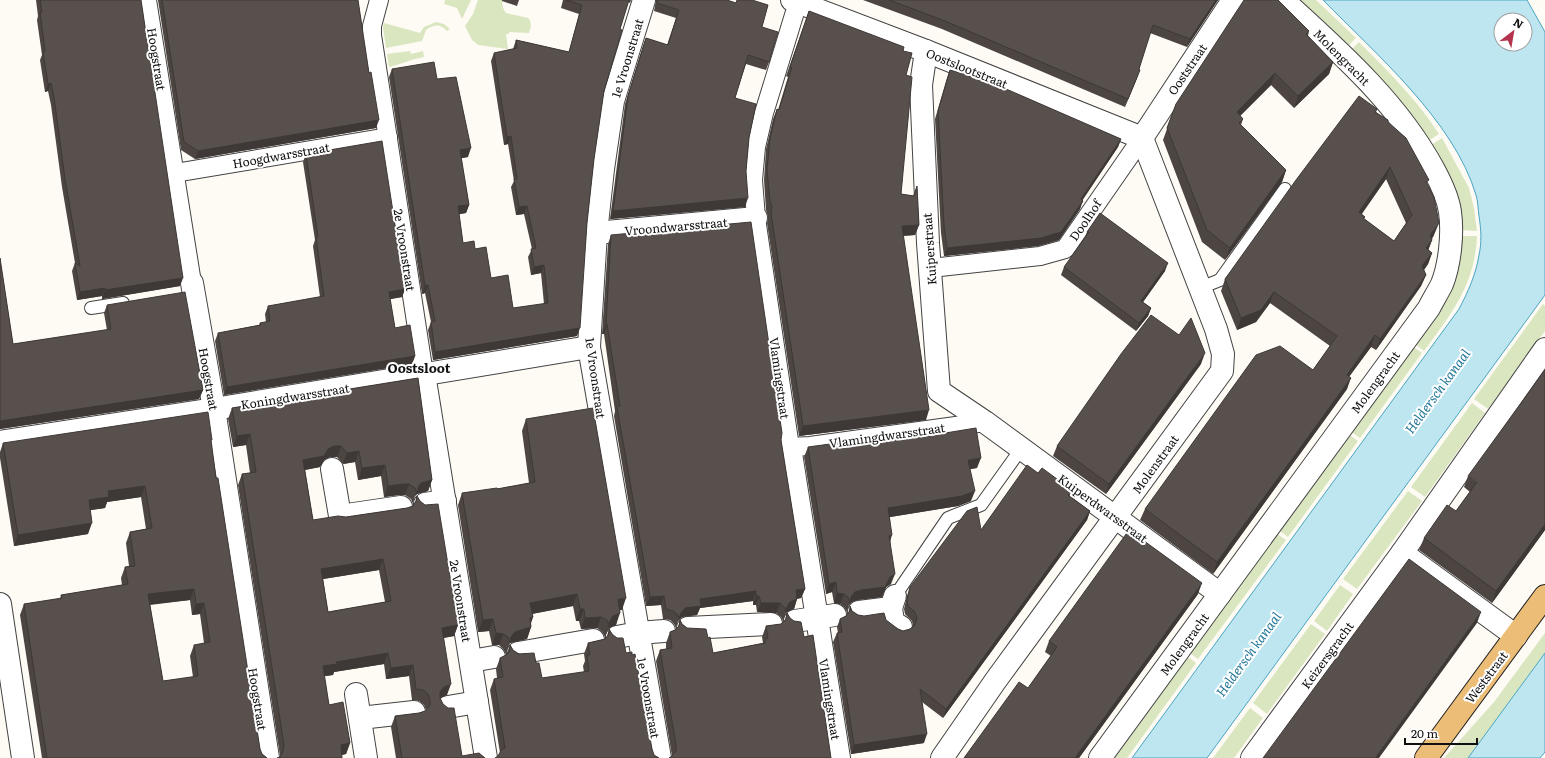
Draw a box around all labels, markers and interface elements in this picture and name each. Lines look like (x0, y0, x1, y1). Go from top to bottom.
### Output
north arrow (1493, 12, 1533, 52)
text: N (1511, 13, 1527, 32)
street label: 1e Vroonstraat (606, 16, 648, 100)
street label: Molengracht (1310, 25, 1375, 90)
street label: Hoogstraat (143, 26, 171, 92)
street label: Ooststraat (1163, 39, 1211, 98)
street label: Oostslootstraat (923, 43, 1011, 93)
street label: Hoogdwarsstraat (231, 138, 331, 172)
street label: Doolhof (1064, 195, 1106, 244)
street label: 2e Vroonstraat (390, 208, 420, 293)
street label: Kuiperstraat (917, 212, 941, 286)
street label: Vroondwarsstraat (624, 213, 728, 239)
street label: 1e Vroonstraat (581, 336, 611, 420)
street label: Vlamingstraat (765, 336, 795, 420)
water label: Heldersch kanaal (1400, 345, 1474, 437)
street label: Hoogstraat (195, 346, 223, 412)
street label: Molengracht (1346, 347, 1404, 417)
district label: Oostsloot (388, 358, 451, 377)
street label: Koningdwarsstraat (239, 378, 351, 413)
street label: Vlamingdwarsstraat (828, 418, 946, 452)
street label: Molenstraat (1127, 430, 1183, 497)
street label: Kuiperdwarsstraat (1054, 469, 1152, 547)
street label: 2e Vroonstraat (446, 559, 476, 644)
water label: Heldersch kanaal (1211, 608, 1285, 700)
street label: Molengracht (1155, 609, 1213, 679)
street label: Keizersgracht (1296, 618, 1358, 692)
street label: Weststraat (1460, 647, 1512, 707)
street label: 1e Vroonstraat (633, 656, 665, 740)
street label: Vlamingstraat (815, 657, 845, 741)
street label: Hoogstraat (244, 666, 272, 732)
scale bar (1405, 720, 1477, 746)
text: 20 m (1411, 724, 1438, 742)

